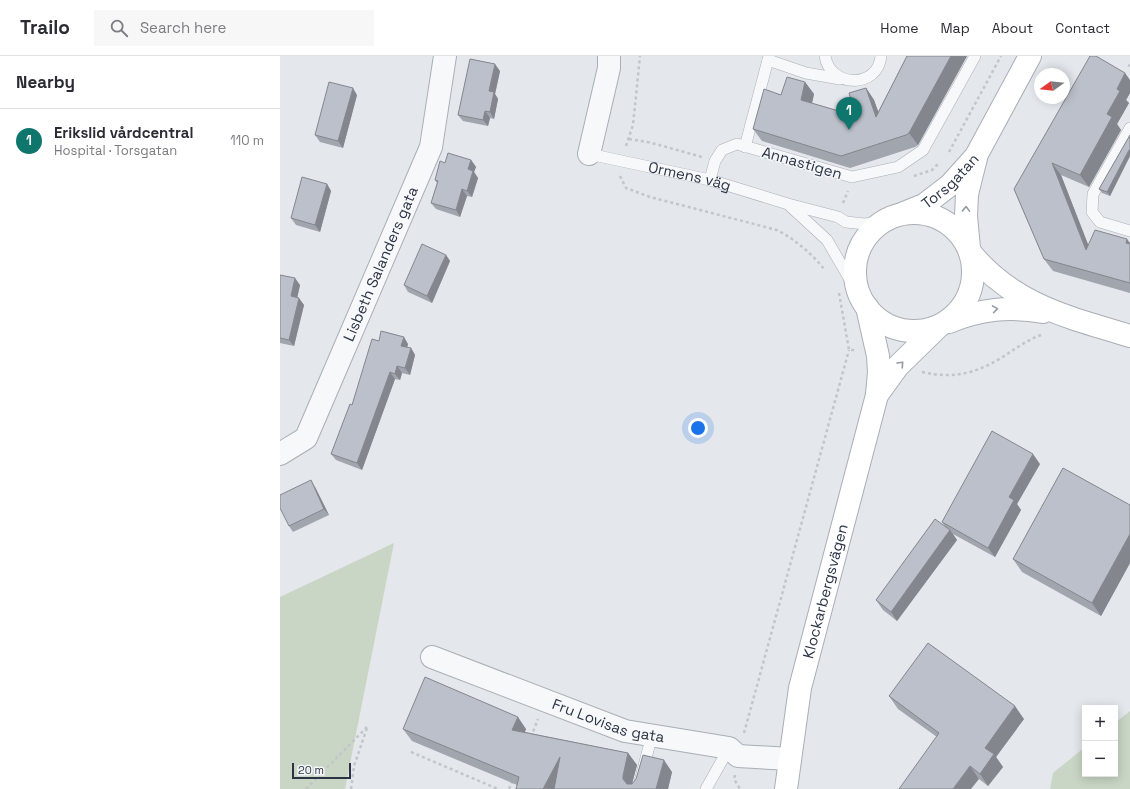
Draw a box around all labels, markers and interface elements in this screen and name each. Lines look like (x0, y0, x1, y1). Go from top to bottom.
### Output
search box (94, 10, 374, 46)
text: Trailo (20, 15, 70, 40)
icon: search (108, 17, 130, 39)
text: Search here (140, 18, 226, 37)
text: Home (880, 19, 918, 37)
text: Map (940, 19, 970, 37)
text: About (992, 19, 1033, 37)
text: Contact (1055, 19, 1110, 37)
north arrow (1034, 68, 1070, 104)
text: Nearby (16, 71, 75, 93)
pin: 1 (836, 97, 862, 130)
text: Erikslid vårdcentral (54, 123, 193, 142)
text: 1 (26, 132, 32, 149)
text: 110 m (230, 132, 264, 149)
text: Hospital · Torsgatan (54, 142, 177, 159)
street label: Annastigen (760, 142, 844, 183)
street label: Torsgatan (917, 149, 983, 213)
street label: Ormens väg (647, 157, 733, 195)
street label: Lisbeth Salanders gata (339, 183, 422, 344)
one-way arrow (962, 206, 971, 212)
one-way arrow (992, 306, 998, 314)
one-way arrow (896, 361, 903, 369)
your location (688, 418, 708, 438)
street label: Klockarbergsvägen (798, 522, 852, 661)
street label: Fru Lovisas gata (550, 694, 666, 746)
map controls (1082, 705, 1118, 777)
button: + (1082, 705, 1118, 741)
button: − (1082, 741, 1118, 777)
scale bar (292, 761, 351, 780)
text: 20 m (298, 763, 324, 777)

